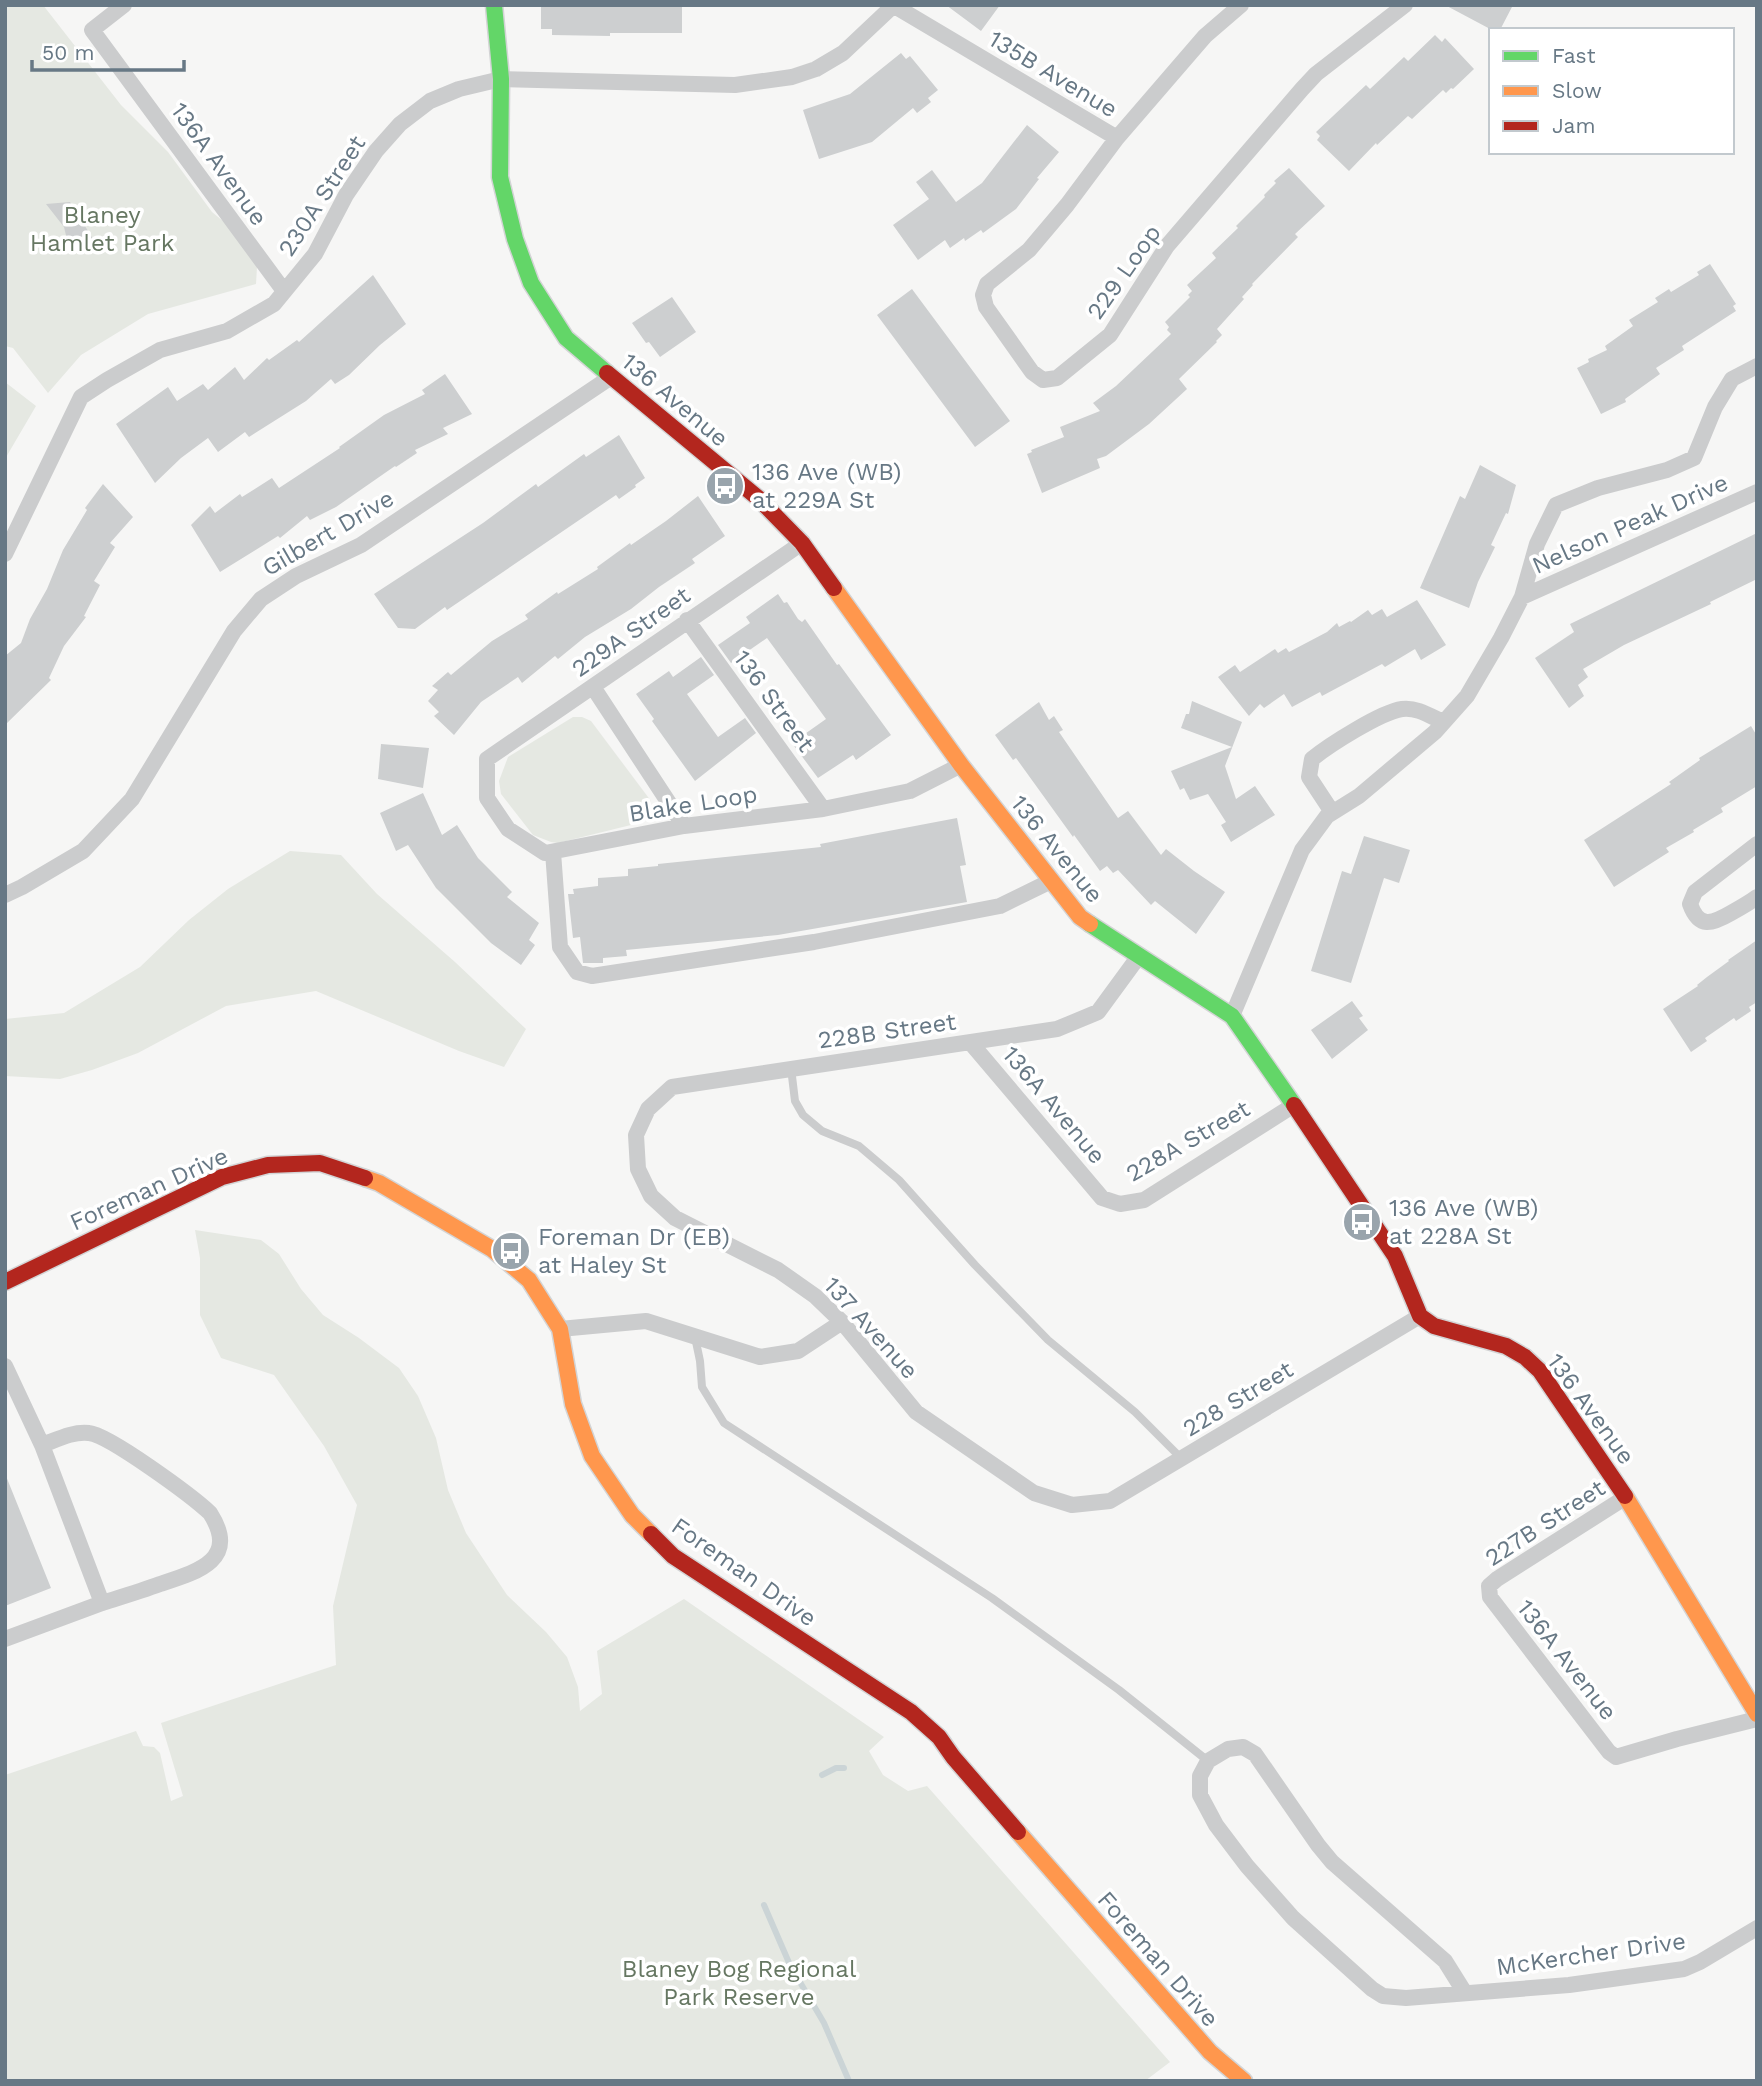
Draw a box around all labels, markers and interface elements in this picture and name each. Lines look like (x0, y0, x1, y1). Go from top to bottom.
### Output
street label: 135B Avenue (984, 25, 1122, 123)
scale bar (32, 28, 184, 72)
legend (1489, 28, 1734, 154)
text: 50 m (42, 40, 94, 65)
text: Fast (1552, 43, 1596, 68)
text: Slow (1552, 78, 1602, 103)
street label: 136A Avenue (165, 97, 273, 231)
text: Jam (1552, 113, 1595, 138)
street label: 230A Street (273, 130, 371, 262)
park label: Blaney Hamlet Park (30, 201, 175, 257)
street label: 229 Loop (1081, 219, 1167, 325)
street label: 136 Avenue (616, 347, 734, 453)
place label: 136 Ave (WB) at 229A St (752, 458, 902, 514)
bus stop icon: 136 Ave (WB) at 229A St (704, 465, 746, 507)
street label: Nelson Peak Drive (1528, 468, 1732, 580)
street label: Gilbert Drive (257, 484, 399, 582)
street label: 229A Street (567, 581, 695, 683)
street label: 136 Street (728, 645, 820, 757)
street label: Blake Loop (627, 780, 759, 828)
street label: 136 Avenue (1005, 790, 1109, 908)
street label: 228B Street (816, 1007, 958, 1055)
street label: 136A Avenue (997, 1040, 1111, 1170)
street label: 228A Street (1121, 1094, 1255, 1188)
street label: Foreman Drive (66, 1142, 232, 1236)
place label: 136 Ave (WB) at 228A St (1389, 1194, 1539, 1250)
bus stop icon: 136 Ave (WB) at 228A St (1341, 1201, 1383, 1243)
place label: Foreman Dr (EB) at Haley St (538, 1223, 730, 1279)
bus stop icon: Foreman Dr (EB) at Haley St (490, 1230, 532, 1272)
street label: 137 Avenue (818, 1271, 924, 1385)
street label: 136 Avenue (1541, 1348, 1641, 1470)
street label: 228 Street (1178, 1355, 1298, 1443)
street label: 227B Street (1480, 1474, 1610, 1572)
street label: Foreman Drive (666, 1512, 822, 1632)
street label: 136A Avenue (1511, 1594, 1623, 1726)
street label: Foreman Drive (1092, 1886, 1224, 2032)
street label: McKercher Drive (1494, 1927, 1688, 1981)
park label: Blaney Bog Regional Park Reserve (622, 1955, 857, 2011)

